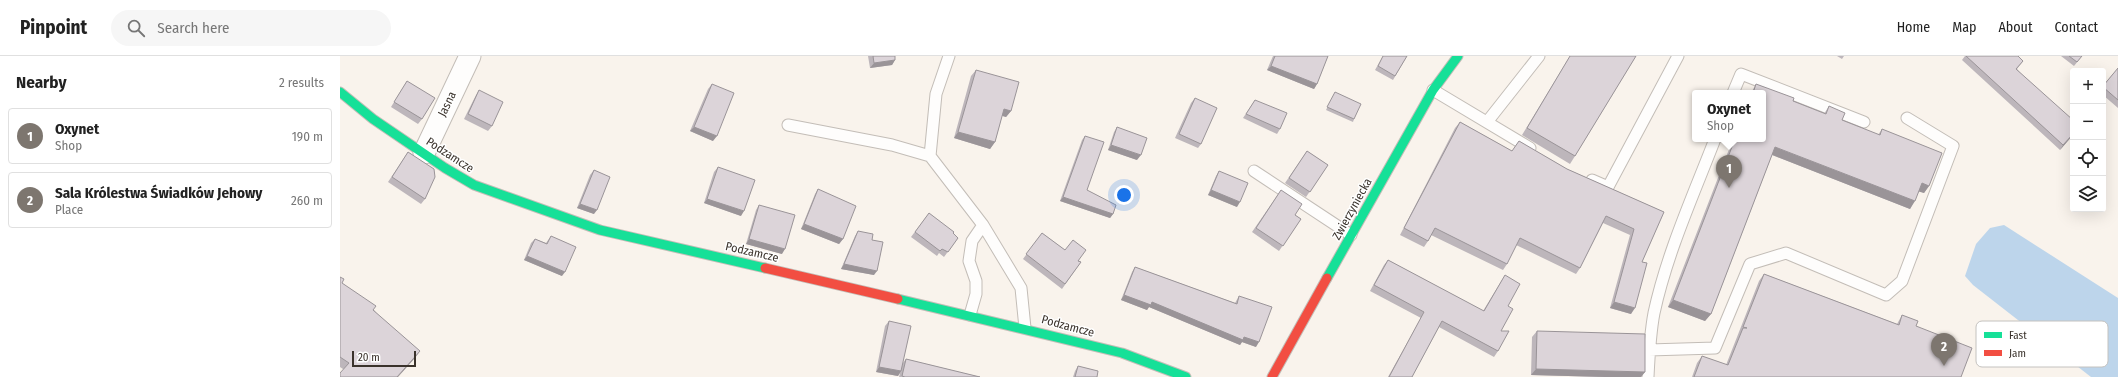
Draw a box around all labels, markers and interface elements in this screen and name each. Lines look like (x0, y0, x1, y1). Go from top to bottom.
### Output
search box (111, 10, 391, 46)
text: Pinpoint (20, 16, 87, 39)
icon: search (125, 17, 147, 39)
text: Search here (157, 19, 230, 37)
text: Home (1897, 19, 1930, 36)
text: Map (1952, 19, 1976, 36)
text: About (1998, 19, 2033, 36)
text: Contact (2055, 19, 2098, 36)
map controls (2070, 68, 2106, 212)
button: + (2070, 68, 2106, 104)
text: Nearby (16, 72, 67, 93)
text: 2 results (279, 75, 324, 90)
street label: Jasna (435, 89, 459, 119)
popup (1692, 90, 1766, 142)
text: Oxynet (1707, 100, 1751, 118)
button: − (2070, 104, 2106, 140)
text: Shop (1707, 118, 1734, 133)
text: Oxynet (55, 120, 99, 138)
text: 1 (27, 129, 33, 144)
text: 190 m (292, 129, 323, 144)
street label: Podzamcze (424, 134, 477, 176)
text: Shop (55, 138, 82, 153)
button: locate (2070, 140, 2106, 176)
pin: 1 (1716, 155, 1742, 188)
street label: Zwierzyniecka (1329, 176, 1375, 242)
button: layers (2070, 176, 2106, 212)
text: Sala Królestwa Świadków Jehowy (55, 184, 262, 202)
your location (1114, 185, 1134, 205)
text: 2 (27, 193, 33, 208)
text: 260 m (291, 193, 323, 208)
text: Place (55, 202, 83, 217)
street label: Podzamcze (724, 239, 780, 265)
street label: Podzamcze (1040, 312, 1096, 340)
legend (1976, 321, 2108, 367)
text: Fast (2009, 329, 2027, 342)
pin: 2 (1931, 333, 1957, 366)
text: Jam (2009, 347, 2026, 360)
scale bar (352, 349, 416, 368)
text: 20 m (358, 351, 380, 364)

